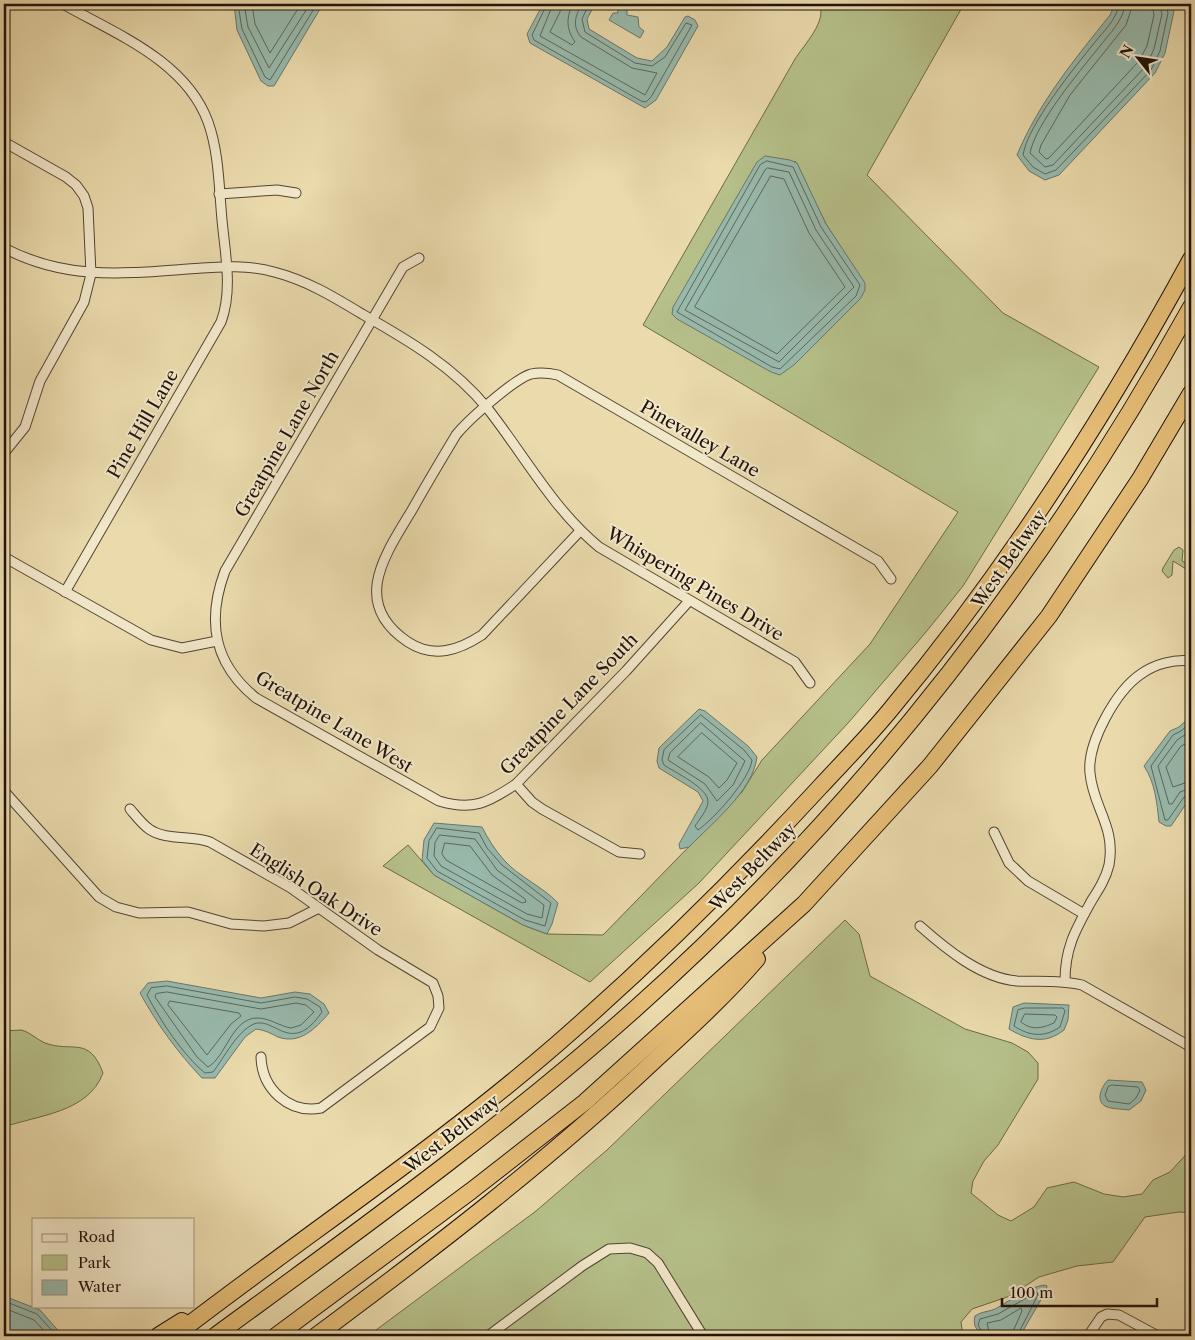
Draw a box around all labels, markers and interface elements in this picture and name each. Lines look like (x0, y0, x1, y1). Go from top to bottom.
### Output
north arrow (1112, 32, 1162, 82)
text: N (1116, 42, 1138, 61)
street label: Greatpine Lane North (230, 347, 344, 521)
street label: Pine Hill Lane (103, 365, 183, 483)
street label: Pinevalley Lane (636, 396, 764, 482)
street label: West Beltway (966, 505, 1052, 613)
street label: Whispering Pines Drive (602, 522, 788, 646)
street label: Greatpine Lane South (496, 629, 642, 779)
street label: Greatpine Lane West (251, 666, 417, 778)
street label: West Beltway (704, 817, 802, 917)
street label: English Oak Drive (245, 839, 387, 941)
street label: West Beltway (399, 1089, 505, 1179)
legend (32, 1218, 195, 1308)
text: Road (78, 1227, 115, 1246)
text: Park (78, 1253, 112, 1272)
scale bar (1002, 1275, 1158, 1307)
text: Water (77, 1277, 122, 1296)
text: 100 m (1010, 1283, 1053, 1302)

